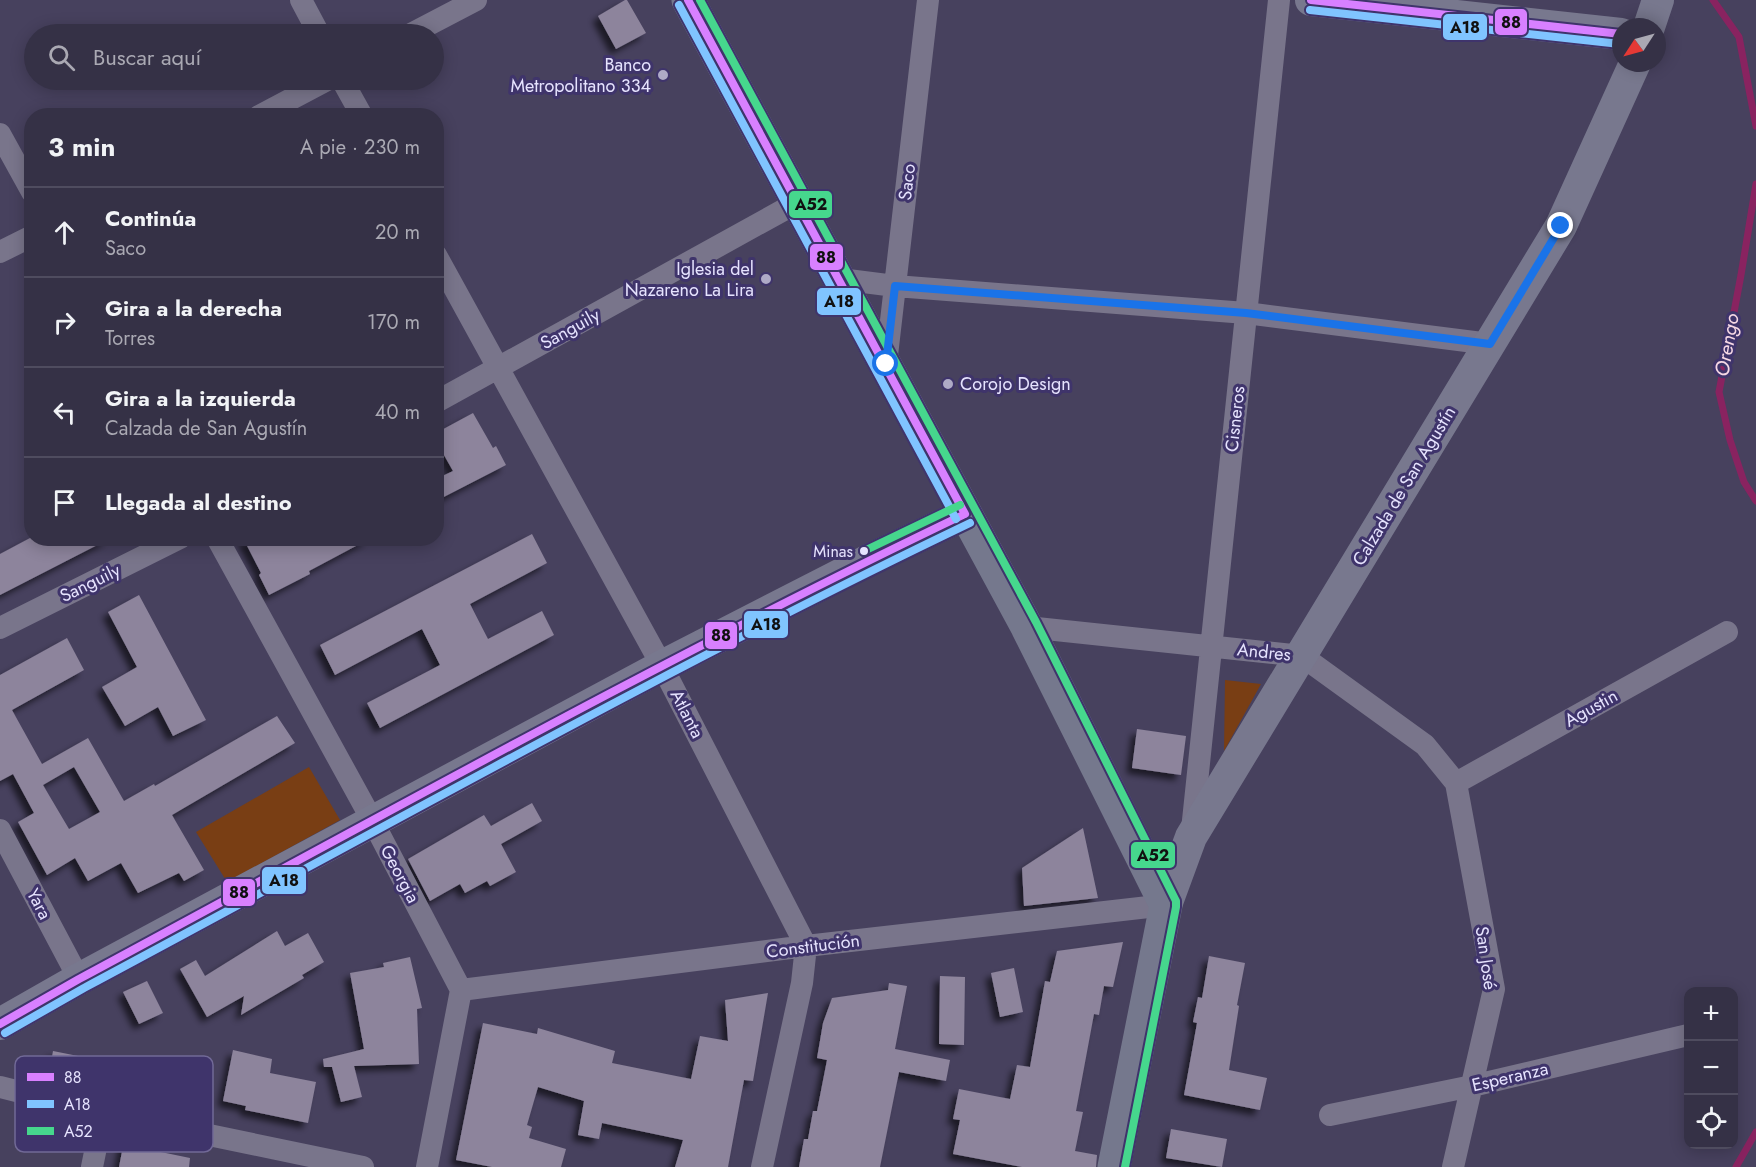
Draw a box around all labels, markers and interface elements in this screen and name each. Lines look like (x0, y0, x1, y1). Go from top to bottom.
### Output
line badge: 88 (1494, 8, 1528, 36)
text: 88 (1501, 11, 1521, 34)
line badge: A18 (1442, 13, 1488, 41)
text: A18 (1449, 16, 1480, 39)
north arrow (1612, 18, 1666, 72)
search box (24, 24, 444, 90)
icon: search (45, 41, 78, 74)
text: Buscar aquí (93, 41, 201, 73)
place label: Banco Metropolitano 334 (510, 52, 651, 99)
marker: Banco Metropolitano 334 (656, 68, 670, 82)
text: 3 min (48, 128, 115, 166)
text: A pie · 230 m (300, 133, 420, 162)
street label: Saco (892, 162, 922, 202)
line badge: A52 (788, 190, 833, 219)
text: A52 (794, 193, 827, 216)
text: Continúa (105, 202, 196, 234)
route end (1547, 212, 1573, 238)
icon: ahead (48, 216, 81, 249)
text: 20 m (375, 218, 420, 247)
text: Saco (105, 234, 146, 263)
line badge: 88 (809, 243, 844, 271)
text: 88 (816, 246, 836, 269)
place label: Iglesia del Nazareno La Lira (625, 256, 754, 303)
marker: Iglesia del Nazareno La Lira (759, 272, 773, 286)
line badge: A18 (816, 287, 862, 316)
text: A18 (823, 290, 854, 313)
text: Gira a la derecha (105, 292, 282, 324)
street label: Sanguily (536, 302, 605, 356)
icon: right (48, 306, 81, 339)
text: 170 m (367, 308, 420, 337)
water label: Orengo (1707, 311, 1747, 379)
text: Torres (105, 324, 155, 353)
route start (872, 350, 898, 376)
place label: Corojo Design (960, 371, 1071, 397)
marker: Corojo Design (941, 377, 955, 391)
text: Gira a la izquierda (105, 382, 296, 414)
street label: Cisneros (1219, 385, 1251, 453)
icon: left (48, 396, 81, 429)
text: 40 m (375, 398, 420, 427)
street label: Calzada de San Agustín (1346, 401, 1462, 571)
text: Calzada de San Agustín (105, 414, 307, 443)
icon: arrive (48, 486, 81, 519)
text: Llegada al destino (105, 486, 292, 518)
place label: Minas (813, 540, 853, 563)
marker: Minas (858, 545, 870, 557)
street label: Sanguily (55, 557, 125, 609)
line badge: A18 (743, 610, 789, 639)
text: A18 (750, 613, 781, 636)
line badge: 88 (704, 621, 738, 650)
text: 88 (711, 624, 731, 647)
street label: Andres (1236, 636, 1292, 668)
street label: Agustin (1560, 683, 1622, 733)
street label: Atlanta (664, 685, 710, 743)
street label: Georgia (374, 840, 426, 908)
line badge: A52 (1130, 841, 1176, 869)
text: A52 (1136, 844, 1169, 867)
line badge: A18 (261, 866, 307, 895)
text: A18 (268, 869, 299, 892)
line badge: 88 (222, 878, 256, 907)
text: 88 (229, 881, 249, 904)
street label: Yara (20, 884, 58, 924)
street label: San José (1469, 924, 1503, 992)
street label: Constitución (765, 927, 861, 965)
map controls (1684, 987, 1738, 1149)
button: + (1684, 987, 1738, 1041)
button: − (1684, 1041, 1738, 1095)
legend (15, 1056, 213, 1152)
street label: Esperanza (1469, 1056, 1551, 1098)
text: 88 (64, 1066, 81, 1089)
text: A18 (64, 1093, 91, 1116)
button: locate (1684, 1095, 1738, 1149)
text: A52 (64, 1120, 93, 1143)

